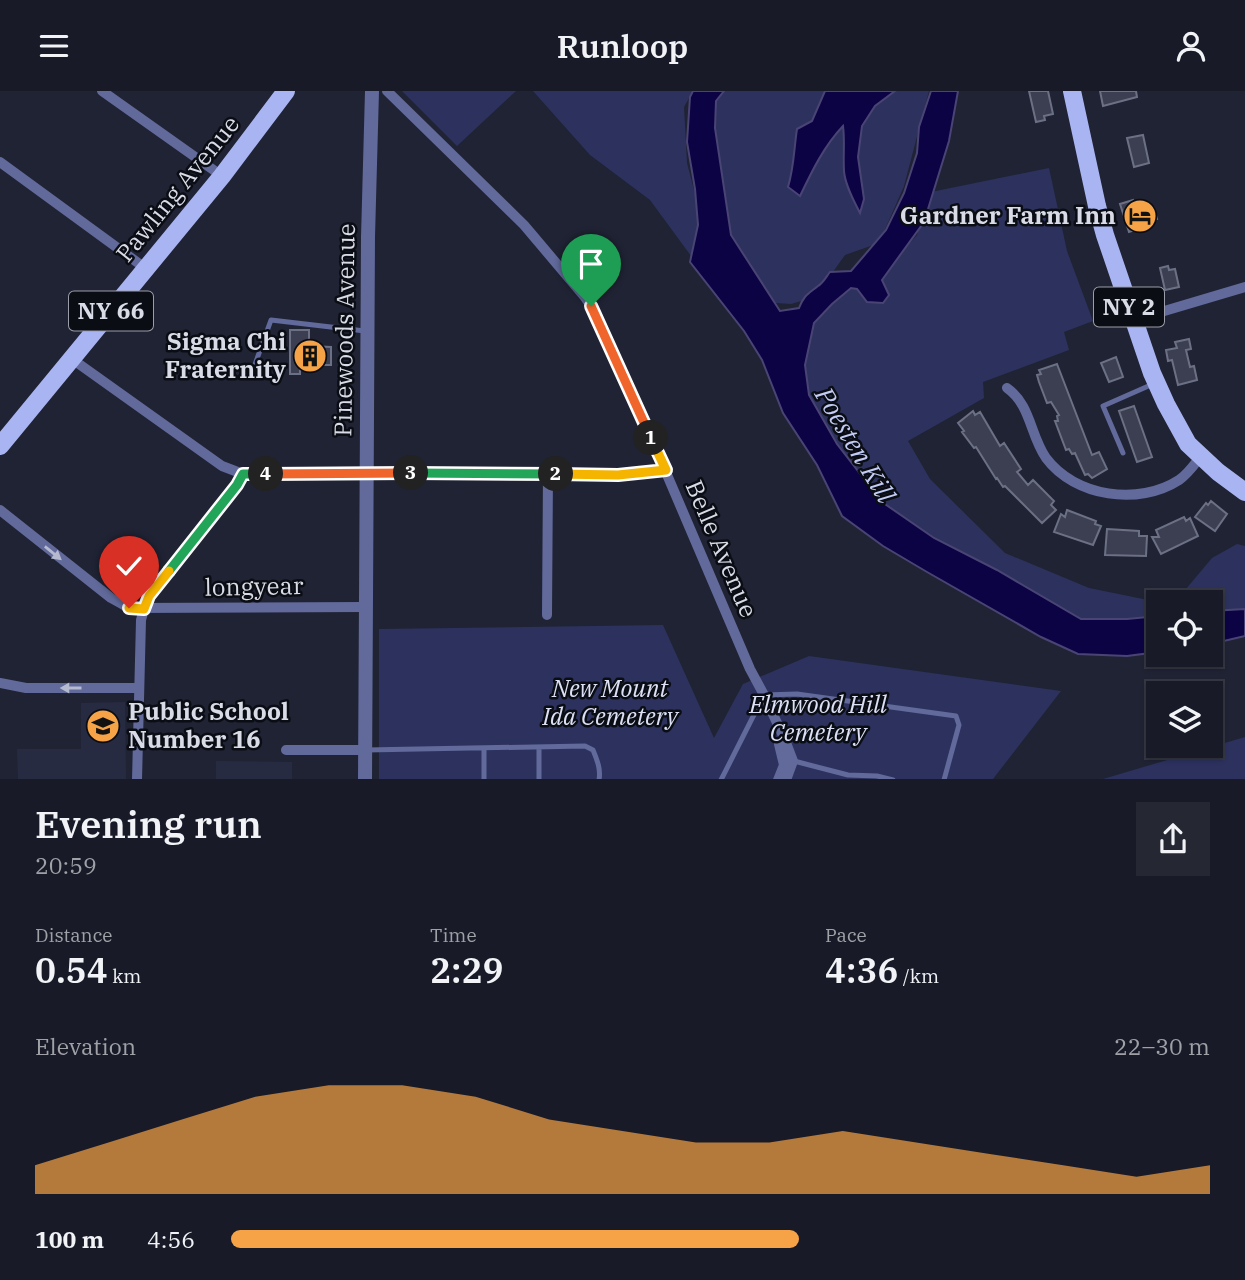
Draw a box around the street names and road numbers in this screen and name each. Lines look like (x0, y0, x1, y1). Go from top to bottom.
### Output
street label: Pawling Avenue (108, 109, 246, 268)
street label: Pinewoods Avenue (326, 223, 362, 437)
road number: NY 2 (1094, 287, 1164, 327)
road number: NY 66 (69, 291, 153, 331)
street label: Belle Avenue (679, 475, 765, 622)
street label: longyear (204, 569, 304, 603)

